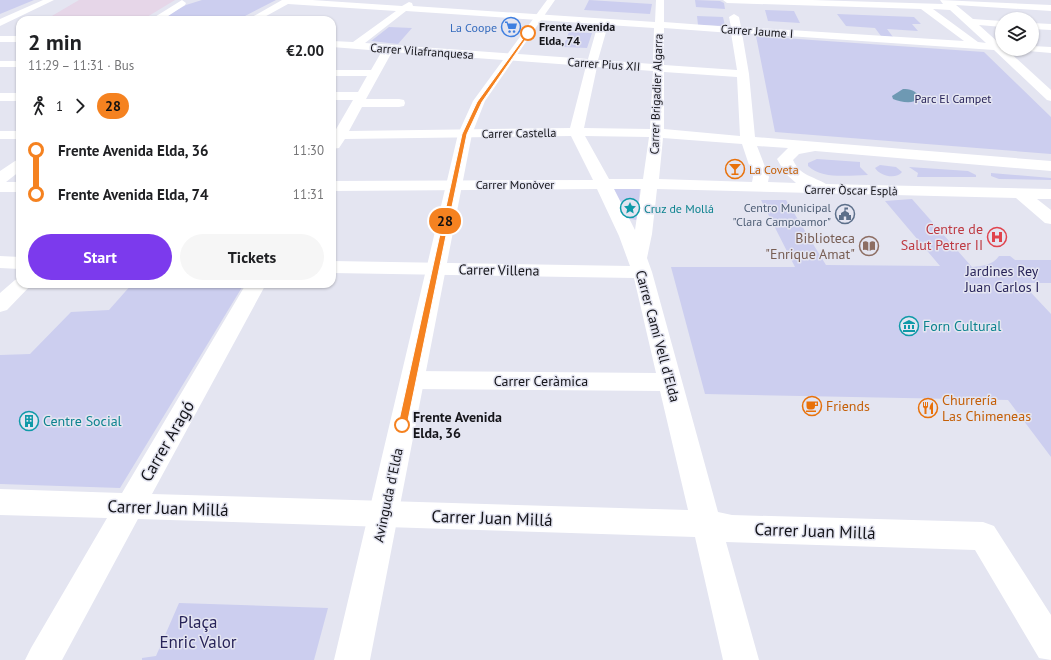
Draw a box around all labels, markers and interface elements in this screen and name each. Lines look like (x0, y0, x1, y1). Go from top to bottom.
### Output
map controls (995, 12, 1039, 56)
button: layers (995, 12, 1039, 56)
supermarket icon: La Coope (500, 16, 522, 38)
place label: Frente Avenida Elda, 74 (539, 19, 615, 48)
place label: La Coope (450, 20, 497, 35)
street label: Carrer Jaume I (720, 21, 794, 41)
marker: Frente Avenida Elda, 74 (520, 25, 536, 41)
text: 2 min (28, 28, 82, 56)
street label: Carrer Brigadier Algarra (646, 33, 666, 154)
street label: Carrer Vilafranquesa (370, 40, 474, 62)
text: €2.00 (286, 41, 324, 60)
street label: Carrer Pius XII (567, 54, 641, 74)
text: 11:29 – 11:31 · Bus (28, 57, 134, 74)
park label: Parc El Campet (915, 91, 991, 106)
icon: walk (28, 95, 50, 117)
icon: forward (69, 95, 91, 117)
text: 28 (105, 97, 121, 115)
text: 1 (56, 98, 63, 115)
street label: Carrer Castella (481, 125, 557, 141)
text: Frente Avenida Elda, 36 (58, 141, 208, 160)
text: 11:30 (293, 142, 324, 159)
bar icon: La Coveta (724, 158, 746, 180)
place label: La Coveta (749, 162, 799, 177)
street label: Carrer Monòver (476, 177, 554, 192)
street label: Carrer Òscar Esplà (804, 182, 898, 198)
text: Frente Avenida Elda, 74 (58, 185, 208, 204)
text: 11:31 (293, 186, 324, 203)
place icon: Cruz de Mollá (619, 197, 641, 219)
place label: Centro Municipal "Clara Campoamor" (732, 200, 831, 229)
place label: Cruz de Mollá (644, 201, 714, 216)
public building icon: Centro Municipal "Clara Campoamor" (834, 203, 856, 225)
line badge: 28 (427, 208, 463, 234)
text: 28 (437, 212, 453, 230)
place label: Centre de Salut Petrer II (901, 220, 983, 254)
hospital icon: Centre de Salut Petrer II (986, 226, 1008, 248)
place label: Biblioteca "Enrique Amat" (765, 229, 855, 263)
button: Start (28, 234, 172, 280)
button: Tickets (180, 234, 324, 280)
library icon: Biblioteca "Enrique Amat" (858, 235, 880, 257)
street label: Carrer Villena (458, 260, 540, 280)
park label: Jardines Rey Juan Carlos I (964, 262, 1039, 296)
street label: Carrer Camí Vell d'Elda (632, 268, 684, 404)
museum icon: Forn Cultural (898, 315, 920, 337)
place label: Forn Cultural (923, 317, 1001, 335)
street label: Carrer Ceràmica (494, 372, 588, 390)
place label: Churrería Las Chimeneas (942, 391, 1031, 425)
cafe icon: Friends (801, 395, 823, 417)
street label: Carrer Aragó (135, 396, 199, 486)
place label: Friends (826, 397, 870, 415)
restaurant icon: Churrería Las Chimeneas (917, 397, 939, 419)
place label: Frente Avenida Elda, 36 (413, 408, 502, 442)
building icon: Centre Social (18, 410, 40, 432)
place label: Centre Social (43, 412, 122, 430)
marker: Frente Avenida Elda, 36 (394, 417, 410, 433)
street label: Avinguda d'Elda (369, 446, 407, 544)
street label: Carrer Juan Millá (107, 495, 229, 521)
street label: Carrer Juan Millá (431, 505, 553, 531)
street label: Carrer Juan Millá (754, 518, 876, 544)
park label: Plaça Enric Valor (159, 611, 237, 653)

